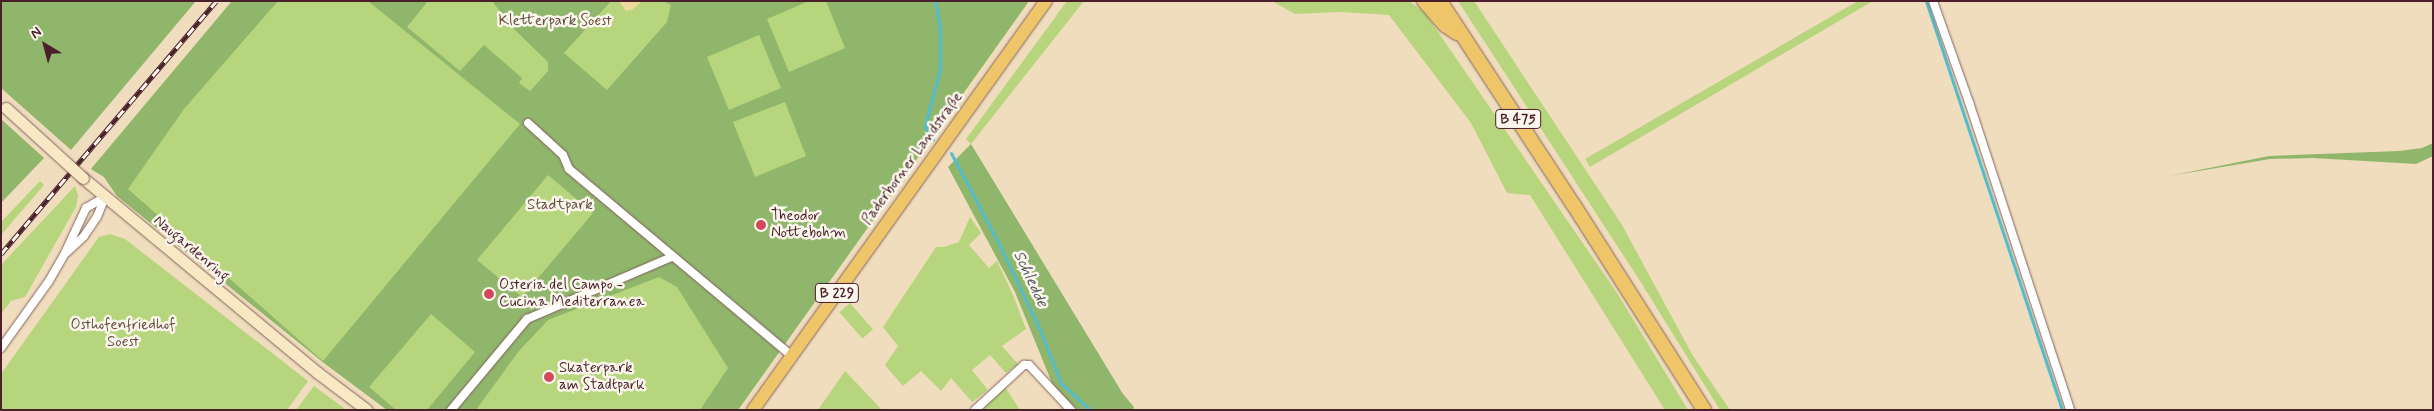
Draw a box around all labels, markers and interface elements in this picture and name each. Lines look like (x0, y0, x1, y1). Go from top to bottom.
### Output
park label: Kletterpark Soest (498, 13, 612, 31)
north arrow (20, 20, 70, 70)
text: N (27, 23, 45, 43)
street label: Paderborner Landstraße (859, 89, 967, 229)
road number: B 475 (1494, 108, 1542, 130)
park label: Stadtpark (527, 197, 593, 215)
place label: Theodor Nottebohm (771, 207, 846, 242)
street label: Naugardenring (149, 212, 233, 286)
marker: Theodor Nottebohm (755, 219, 767, 231)
water label: Schledde (1009, 248, 1051, 310)
place label: Osteria del Campo - Cucina Mediterranea (499, 276, 644, 311)
road number: B 229 (814, 282, 860, 304)
marker: Osteria del Campo - Cucina Mediterranea (483, 288, 495, 300)
park label: Osthofenfriedhof Soest (70, 316, 176, 351)
place label: Skaterpark am Stadtpark (559, 359, 649, 394)
marker: Skaterpark am Stadtpark (543, 371, 555, 383)

